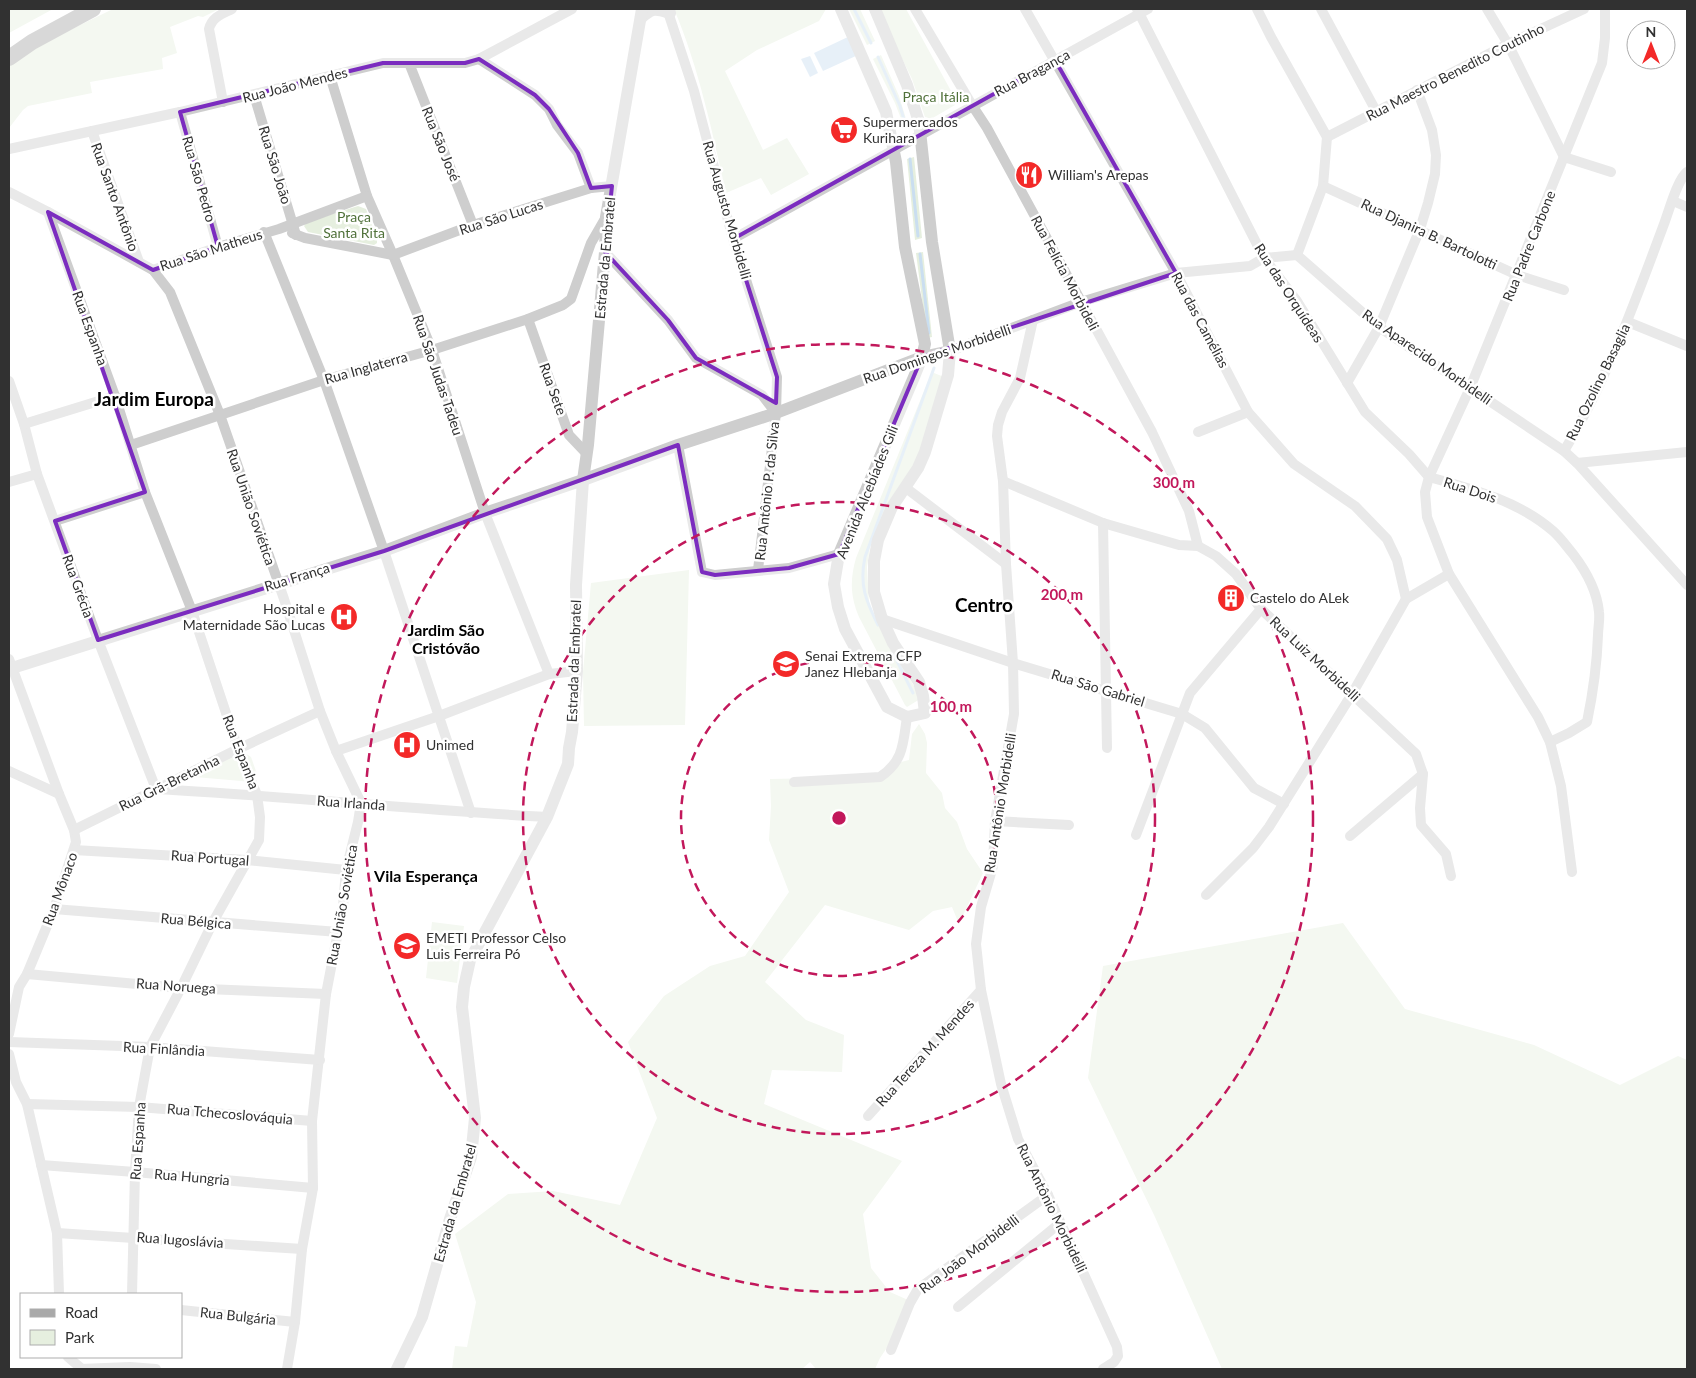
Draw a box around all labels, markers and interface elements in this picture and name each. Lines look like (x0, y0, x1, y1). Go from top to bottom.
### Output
street label: Rua Maestro Benedito Coutinho (1363, 19, 1547, 124)
north arrow (1626, 20, 1676, 70)
text: N (1646, 23, 1656, 40)
street label: Rua Bragança (991, 45, 1073, 100)
street label: Rua João Mendes (241, 63, 349, 106)
park label: Praça Itália (903, 88, 969, 105)
street label: Rua São José (419, 104, 464, 184)
place label: Supermercados Kurihara (863, 113, 958, 146)
supermarket icon: Supermercados Kurihara (829, 115, 859, 145)
street label: Rua São João (256, 124, 295, 206)
street label: Rua São Pedro (179, 134, 220, 224)
street label: Rua Augusto Morbidelli (700, 139, 755, 281)
street label: Rua Santo Antônio (88, 140, 143, 253)
restaurant icon: William's Arepas (1014, 160, 1044, 190)
place label: William's Arepas (1048, 166, 1149, 183)
street label: Rua Padre Carbone (1499, 188, 1559, 304)
street label: Rua Djanira B. Bartolotti (1358, 194, 1500, 273)
street label: Rua São Lucas (457, 195, 545, 238)
street label: Estrada da Embratel (591, 196, 618, 320)
park label: Praça Santa Rita (323, 208, 385, 241)
street label: Rua Felícia Morbideli (1028, 212, 1103, 333)
street label: Rua São Matheus (158, 225, 264, 274)
street label: Rua das Orquídeas (1251, 240, 1328, 345)
street label: Rua das Camélias (1168, 269, 1233, 371)
street label: Rua Espanha (69, 288, 112, 368)
street label: Rua Aparecido Morbidelli (1359, 305, 1495, 408)
street label: Rua São Judas Tadeu (410, 312, 467, 437)
street label: Rua Domingos Morbidelli (861, 320, 1013, 387)
street label: Rua Ozolino Basaglia (1562, 321, 1633, 443)
street label: Rua Inglaterra (323, 348, 409, 387)
street label: Rua Sete (536, 360, 571, 417)
district label: Jardim Europa (94, 387, 214, 410)
street label: Rua Antônio P. da Silva (751, 421, 782, 561)
street label: Avenida Alcebíades Gili (832, 423, 901, 561)
street label: Rua União Soviética (224, 446, 279, 567)
text: 300 m (1153, 473, 1195, 491)
street label: Rua Dois (1441, 473, 1499, 506)
street label: Rua Grécia (59, 552, 98, 620)
street label: Rua França (262, 559, 332, 595)
building icon: Castelo do ALek (1216, 583, 1246, 613)
text: 200 m (1041, 585, 1083, 603)
place label: Castelo do ALek (1250, 589, 1350, 606)
district label: Centro (955, 593, 1013, 616)
street label: Estrada da Embratel (563, 599, 584, 723)
place label: Hospital e Maternidade São Lucas (183, 600, 325, 633)
hospital icon: Hospital e Maternidade São Lucas (329, 602, 359, 632)
street label: Rua Luiz Morbidelli (1267, 613, 1364, 705)
district label: Jardim São Cristóvão (408, 620, 484, 657)
place label: Senai Extrema CFP Janez Hlebanja (805, 647, 922, 680)
school or university icon: Senai Extrema CFP Janez Hlebanja (771, 649, 801, 679)
street label: Rua São Gabriel (1049, 665, 1147, 710)
text: 100 m (930, 697, 972, 715)
street label: Rua Espanha (220, 712, 263, 791)
hospital icon: Unimed (392, 730, 422, 760)
street label: Rua Antônio Morbidelli (980, 732, 1019, 874)
place label: Unimed (426, 736, 474, 753)
street label: Rua Grã-Bretanha (116, 751, 222, 814)
street label: Rua Irlanda (316, 792, 386, 813)
centre of rings (830, 809, 848, 827)
street label: Rua União Soviética (323, 843, 360, 966)
street label: Rua Portugal (170, 846, 250, 869)
street label: Rua Mônaco (38, 850, 81, 928)
district label: Vila Esperança (373, 866, 478, 885)
street label: Rua Bélgica (160, 909, 232, 932)
place label: EMETI Professor Celso Luis Ferreira Pó (426, 929, 566, 962)
school or university icon: EMETI Professor Celso Luis Ferreira Pó (392, 931, 422, 961)
street label: Rua Noruega (136, 974, 216, 997)
street label: Rua Tereza M. Mendes (872, 995, 977, 1110)
street label: Rua Finlândia (123, 1038, 206, 1059)
street label: Rua Tchecoslováquia (166, 1100, 294, 1127)
street label: Rua Espanha (126, 1101, 149, 1181)
street label: Rua Antônio Morbidelli (1014, 1141, 1091, 1275)
street label: Estrada da Embratel (429, 1142, 480, 1264)
street label: Rua Hungria (154, 1165, 231, 1188)
street label: Rua João Morbidelli (915, 1210, 1022, 1297)
street label: Rua Iugoslávia (136, 1228, 224, 1251)
legend (20, 1293, 182, 1358)
text: Road (65, 1303, 98, 1321)
street label: Rua Bulgária (199, 1303, 277, 1328)
text: Park (65, 1328, 95, 1346)

